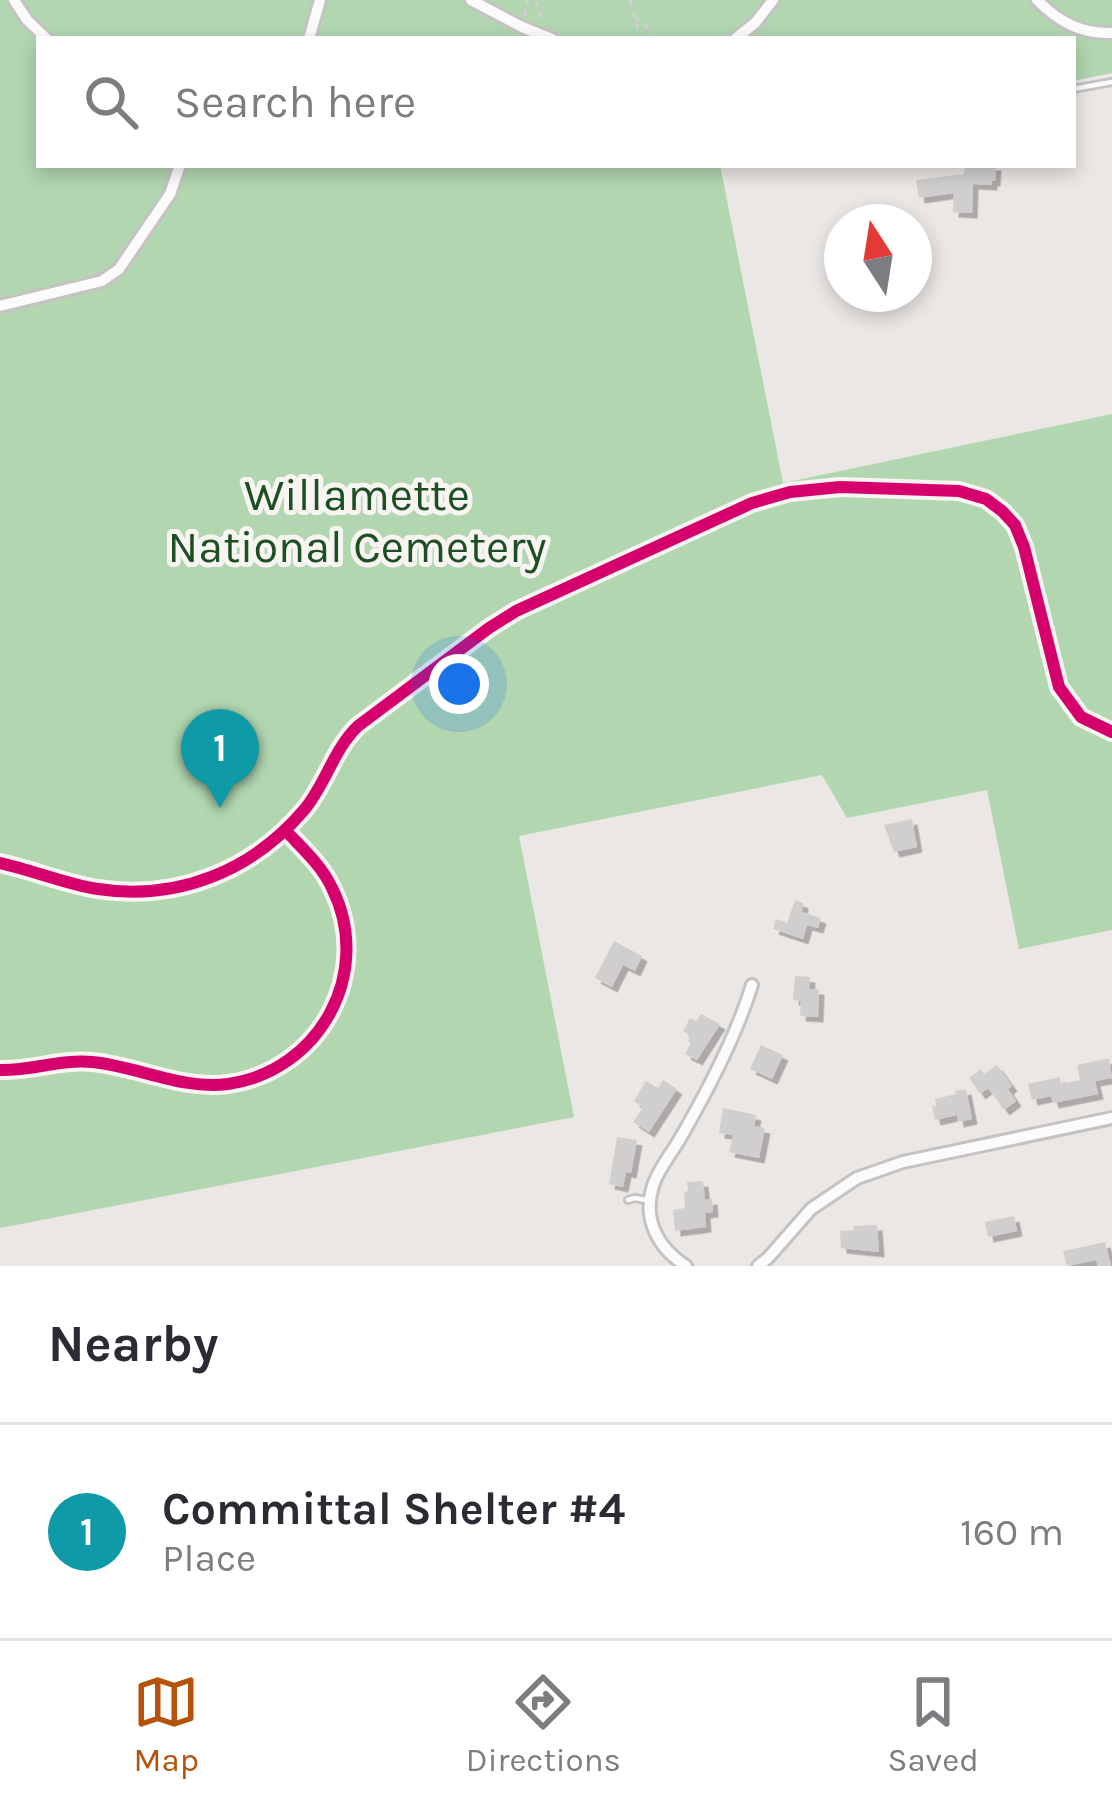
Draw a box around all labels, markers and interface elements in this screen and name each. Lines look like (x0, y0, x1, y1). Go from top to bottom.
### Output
search box (36, 36, 1076, 168)
icon: search (78, 69, 144, 135)
text: Search here (174, 76, 416, 128)
north arrow (824, 204, 932, 312)
park label: Willamette National Cemetery (168, 469, 546, 574)
your location (429, 654, 489, 714)
pin: 1 (181, 709, 259, 808)
text: Nearby (48, 1314, 218, 1374)
text: Committal Shelter #4 (162, 1483, 625, 1535)
text: 1 (80, 1509, 94, 1555)
text: 160 m (960, 1509, 1064, 1555)
text: Place (162, 1535, 256, 1581)
tab: Map (133, 1669, 199, 1779)
tab: Directions (466, 1669, 621, 1779)
tab: Saved (888, 1669, 979, 1779)

